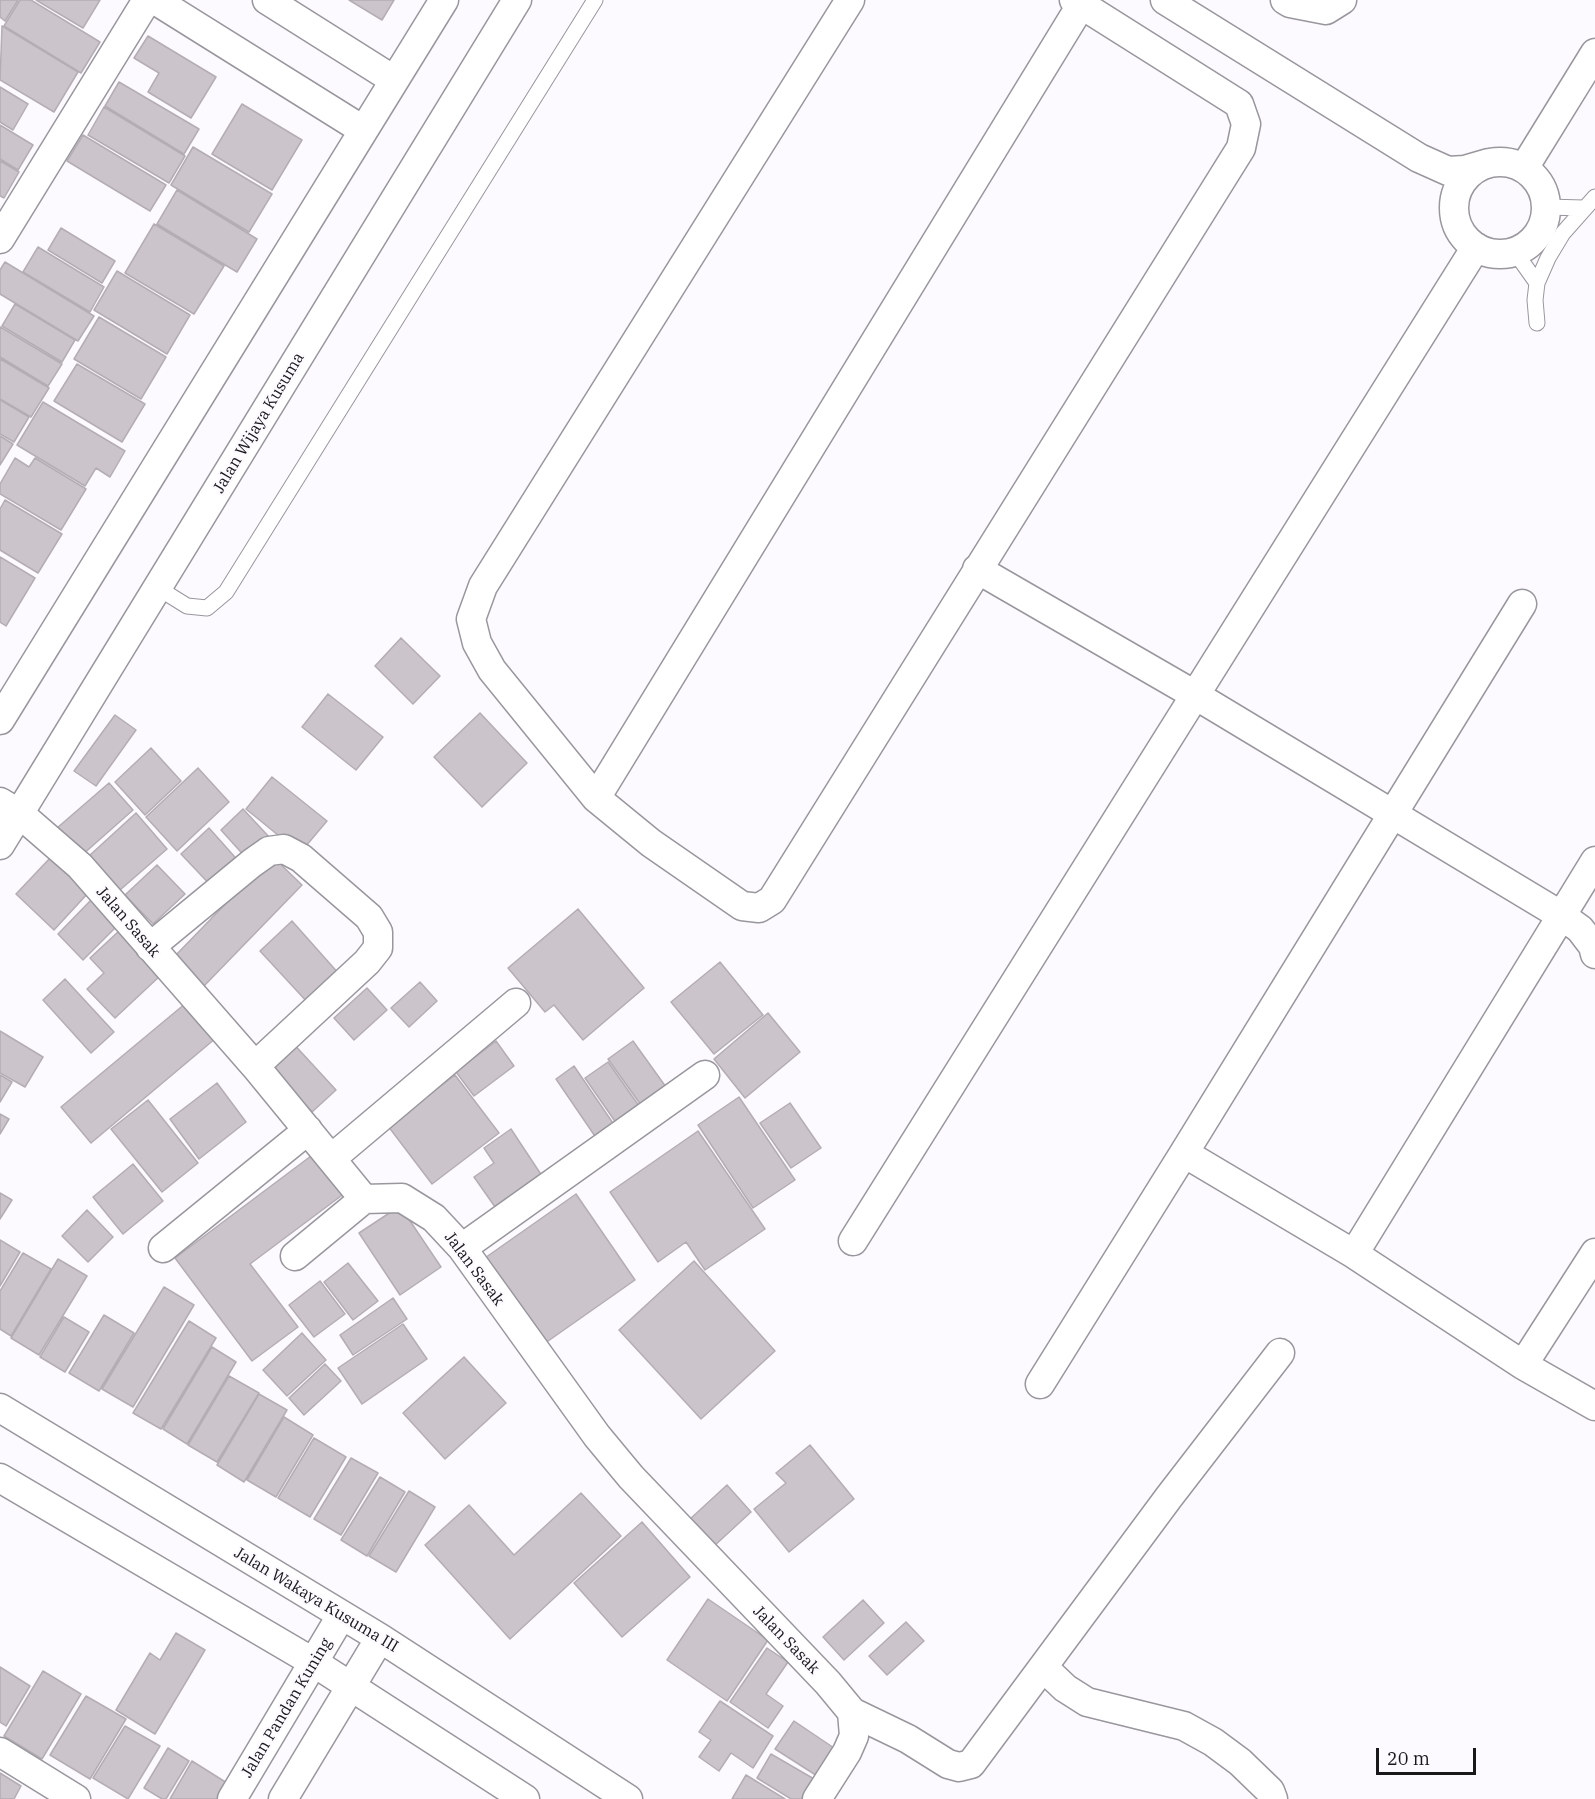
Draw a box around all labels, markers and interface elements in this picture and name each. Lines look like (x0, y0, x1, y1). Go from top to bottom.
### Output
street label: Jalan Wijaya Kusuma (209, 349, 309, 497)
street label: Jalan Sasak (92, 883, 164, 961)
street label: Jalan Sasak (440, 1228, 508, 1310)
street label: Jalan Wakaya Kusuma III (230, 1543, 402, 1657)
street label: Jalan Sasak (749, 1602, 823, 1678)
street label: Jalan Pandan Kuning (238, 1635, 336, 1781)
scale bar (1379, 1736, 1480, 1774)
text: 20 m (1387, 1747, 1430, 1770)

